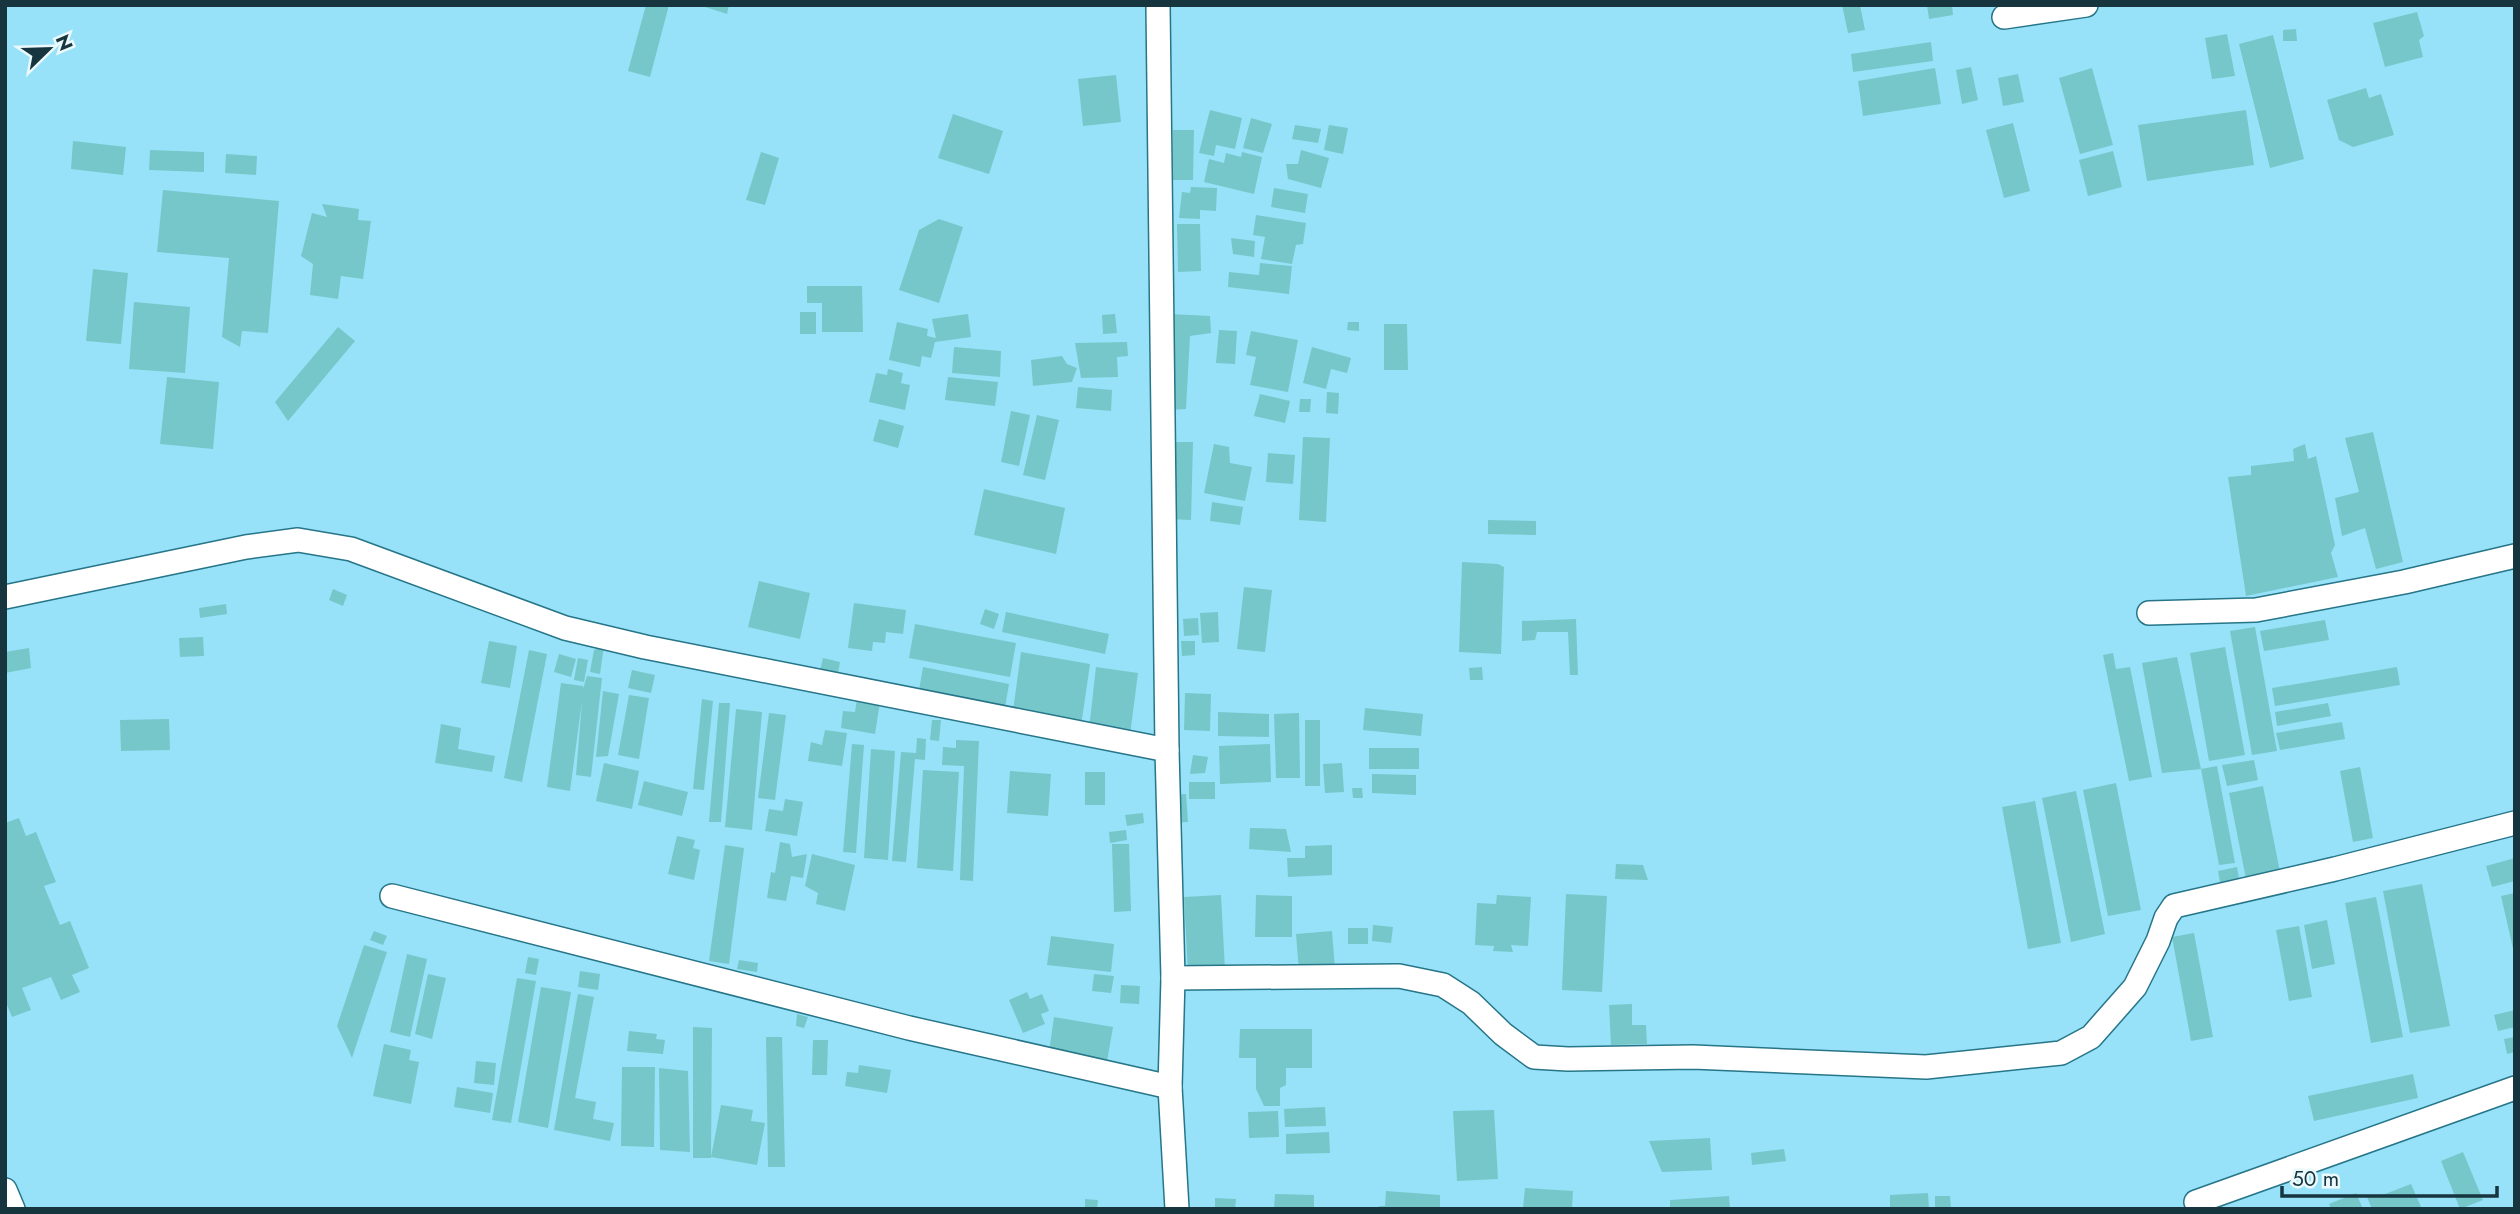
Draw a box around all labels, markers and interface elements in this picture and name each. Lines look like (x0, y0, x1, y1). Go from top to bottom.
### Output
north arrow (14, 14, 84, 84)
text: N (49, 30, 80, 55)
scale bar (2282, 1154, 2497, 1198)
text: 50 m (2292, 1164, 2339, 1194)

